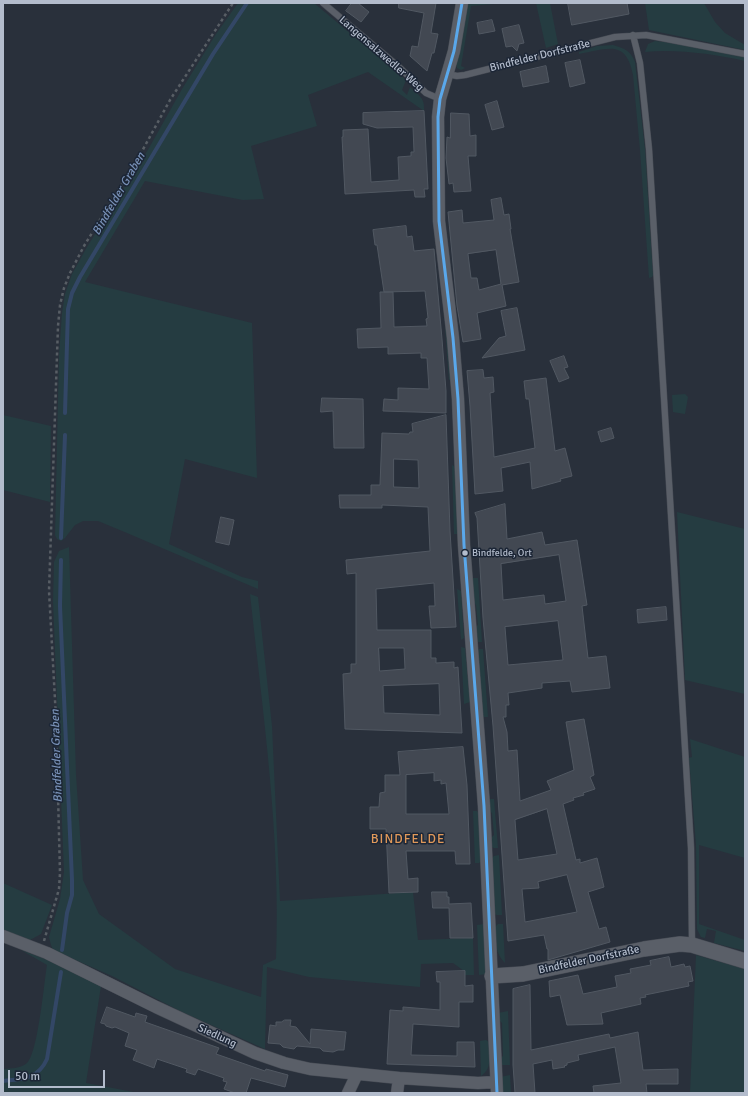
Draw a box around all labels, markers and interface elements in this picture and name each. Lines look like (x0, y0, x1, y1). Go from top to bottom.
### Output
street label: Langensalzwedler Weg (336, 14, 426, 94)
street label: Bindfelder Dorfstraße (488, 37, 592, 75)
water label: Bindfelder Graben (89, 150, 149, 238)
place label: Bindfelde, Ort (472, 547, 532, 559)
marker: Bindfelde, Ort (460, 548, 470, 558)
water label: Bindfelder Graben (48, 709, 66, 803)
district label: BINDFELDE (371, 832, 445, 848)
street label: Bindfelder Dorfstraße (537, 943, 641, 977)
street label: Siedlung (195, 1021, 239, 1051)
scale bar (10, 1062, 107, 1088)
text: 50 m (15, 1069, 40, 1084)

